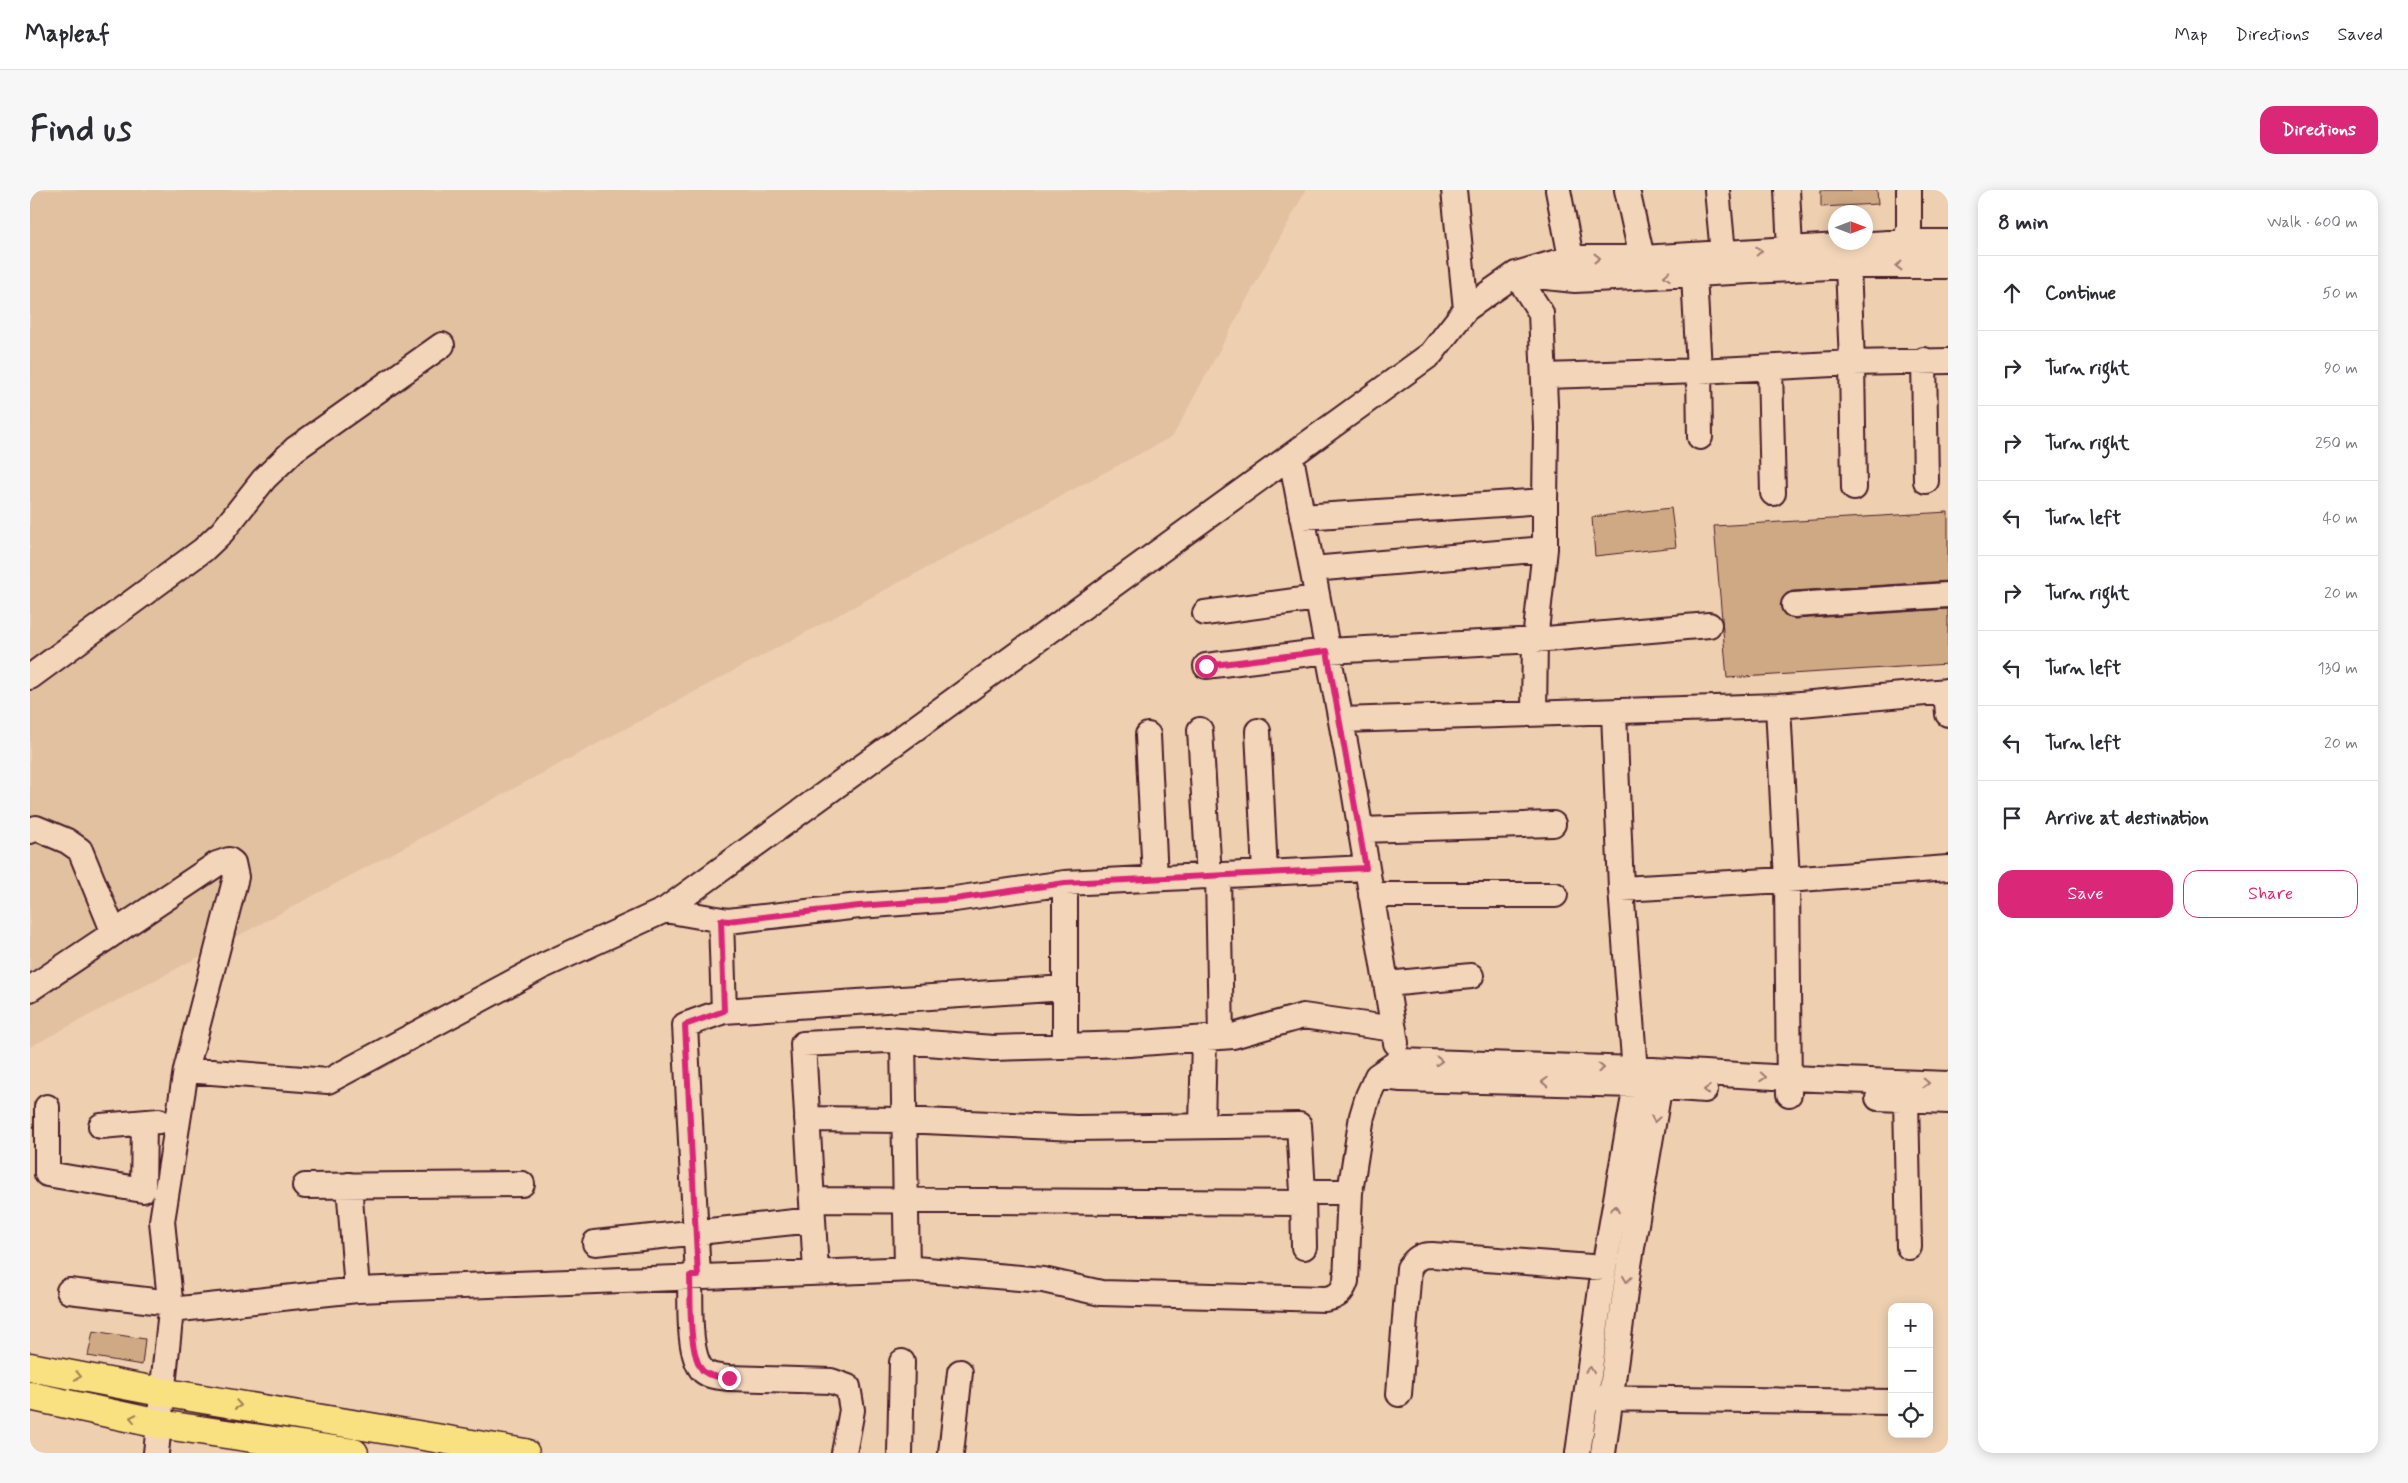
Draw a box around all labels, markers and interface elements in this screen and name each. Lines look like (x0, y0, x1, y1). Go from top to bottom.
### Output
text: Mapleaf (25, 19, 110, 50)
text: Map (2175, 23, 2208, 47)
text: Directions (2236, 23, 2310, 47)
text: Saved (2338, 23, 2383, 47)
button: Directions (2260, 106, 2378, 154)
text: Find us (30, 107, 132, 153)
north arrow (1828, 205, 1873, 250)
text: 8 min (1998, 209, 2049, 237)
text: Walk · 600 m (2267, 212, 2358, 233)
one-way arrow (1756, 245, 1764, 256)
one-way arrow (1594, 253, 1601, 263)
one-way arrow (1895, 261, 1903, 271)
one-way arrow (1663, 270, 1671, 281)
icon: ahead (1998, 279, 2026, 307)
text: Continue (2045, 281, 2116, 306)
text: 50 m (2322, 283, 2358, 304)
icon: right (1998, 354, 2026, 382)
text: Turn right (2045, 356, 2129, 381)
text: 90 m (2324, 358, 2358, 379)
icon: right (1998, 429, 2026, 457)
text: Turn right (2045, 431, 2129, 456)
text: 250 m (2315, 433, 2358, 454)
icon: left (1998, 504, 2026, 532)
text: Turn left (2045, 506, 2121, 531)
text: 40 m (2322, 508, 2358, 529)
icon: right (1998, 579, 2026, 607)
text: Turn right (2045, 581, 2129, 606)
text: 20 m (2324, 583, 2358, 604)
icon: left (1998, 654, 2026, 682)
route start (1195, 655, 1218, 678)
text: Turn left (2045, 656, 2121, 681)
text: 130 m (2317, 658, 2358, 679)
icon: left (1998, 729, 2026, 757)
text: Turn left (2045, 731, 2121, 756)
text: 20 m (2324, 733, 2358, 754)
icon: arrive (1998, 804, 2026, 832)
text: Arrive at destination (2045, 806, 2209, 831)
button: Save (1998, 870, 2173, 918)
button: Share (2183, 870, 2358, 918)
one-way arrow (1436, 1056, 1443, 1066)
one-way arrow (1597, 1062, 1605, 1073)
one-way arrow (1760, 1071, 1768, 1082)
one-way arrow (1540, 1077, 1548, 1088)
one-way arrow (1922, 1078, 1930, 1089)
one-way arrow (1703, 1084, 1711, 1095)
one-way arrow (1651, 1114, 1661, 1123)
one-way arrow (1609, 1205, 1619, 1214)
one-way arrow (1622, 1275, 1633, 1283)
map controls (1888, 1303, 1933, 1438)
button: + (1888, 1303, 1933, 1348)
button: − (1888, 1348, 1933, 1393)
one-way arrow (1584, 1366, 1595, 1374)
route end (718, 1367, 741, 1390)
one-way arrow (73, 1371, 82, 1381)
button: locate (1888, 1393, 1933, 1438)
one-way arrow (233, 1400, 242, 1410)
one-way arrow (128, 1414, 137, 1424)

